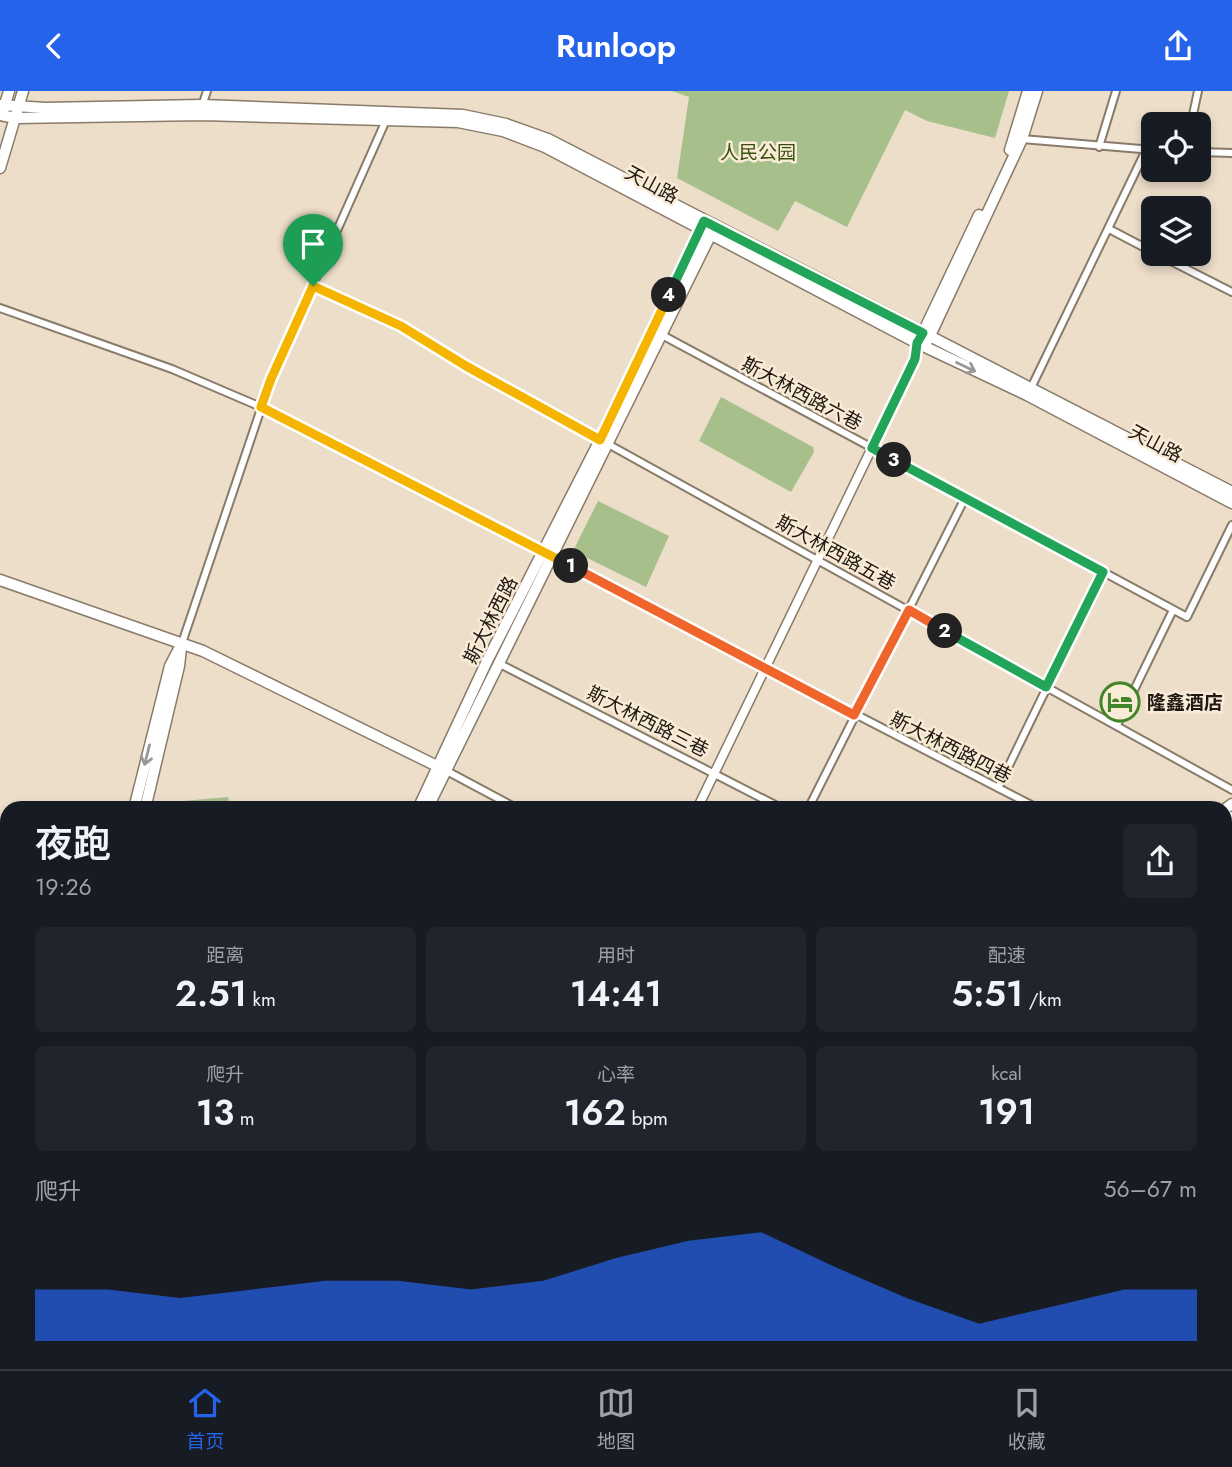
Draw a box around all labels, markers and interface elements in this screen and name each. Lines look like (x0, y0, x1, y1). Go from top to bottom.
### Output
text: Runloop (556, 23, 676, 69)
icon: back (35, 27, 73, 65)
icon: share (1159, 27, 1197, 65)
map controls (1141, 112, 1211, 266)
button: locate (1141, 112, 1211, 182)
park label: 人民公园 (720, 139, 796, 166)
street label: 天山路 (620, 159, 683, 210)
button: layers (1141, 196, 1211, 266)
pin (283, 214, 343, 286)
icon: arrive (294, 225, 332, 263)
pin: 4 (652, 277, 686, 313)
text: 4 (662, 281, 675, 308)
street label: 斯大林西路六巷 (737, 350, 867, 437)
one-way arrow (955, 360, 976, 374)
street label: 天山路 (1124, 418, 1187, 469)
pin: 3 (876, 443, 912, 477)
text: 3 (888, 446, 899, 473)
street label: 斯大林西路五巷 (771, 508, 900, 596)
pin: 1 (554, 549, 588, 583)
text: 1 (566, 552, 575, 579)
street label: 斯大林西路 (457, 572, 524, 669)
pin: 2 (928, 613, 962, 649)
text: 2 (938, 617, 951, 644)
street label: 斯大林西路三巷 (582, 679, 713, 764)
hotel icon: 隆鑫酒店 (1099, 681, 1141, 723)
place label: 隆鑫酒店 (1147, 689, 1223, 716)
street label: 斯大林西路四巷 (885, 705, 1016, 790)
one-way arrow (140, 743, 153, 766)
text: 夜跑 (35, 816, 111, 871)
button: share (1123, 824, 1197, 898)
text: 19:26 (35, 870, 92, 904)
text: 距离 (206, 942, 244, 969)
text: 用时 (597, 942, 635, 969)
text: 配速 (988, 942, 1026, 969)
text: 2.51 (175, 969, 247, 1019)
text: 14:41 (570, 969, 662, 1019)
text: 5:51 (952, 969, 1023, 1019)
text: km (247, 986, 276, 1013)
text: /km (1023, 986, 1062, 1013)
text: kcal (991, 1060, 1022, 1087)
text: 爬升 (206, 1061, 244, 1088)
text: 心率 (597, 1061, 635, 1088)
text: 191 (978, 1087, 1035, 1137)
text: 13 (196, 1088, 234, 1138)
text: 162 (564, 1088, 626, 1138)
text: m (234, 1105, 255, 1132)
text: bpm (626, 1105, 668, 1132)
text: 56–67 m (1104, 1172, 1197, 1206)
text: 爬升 (35, 1174, 81, 1208)
tab: 首页 (186, 1384, 224, 1455)
tab: 地图 (597, 1384, 635, 1455)
tab: 收藏 (1008, 1384, 1046, 1455)

